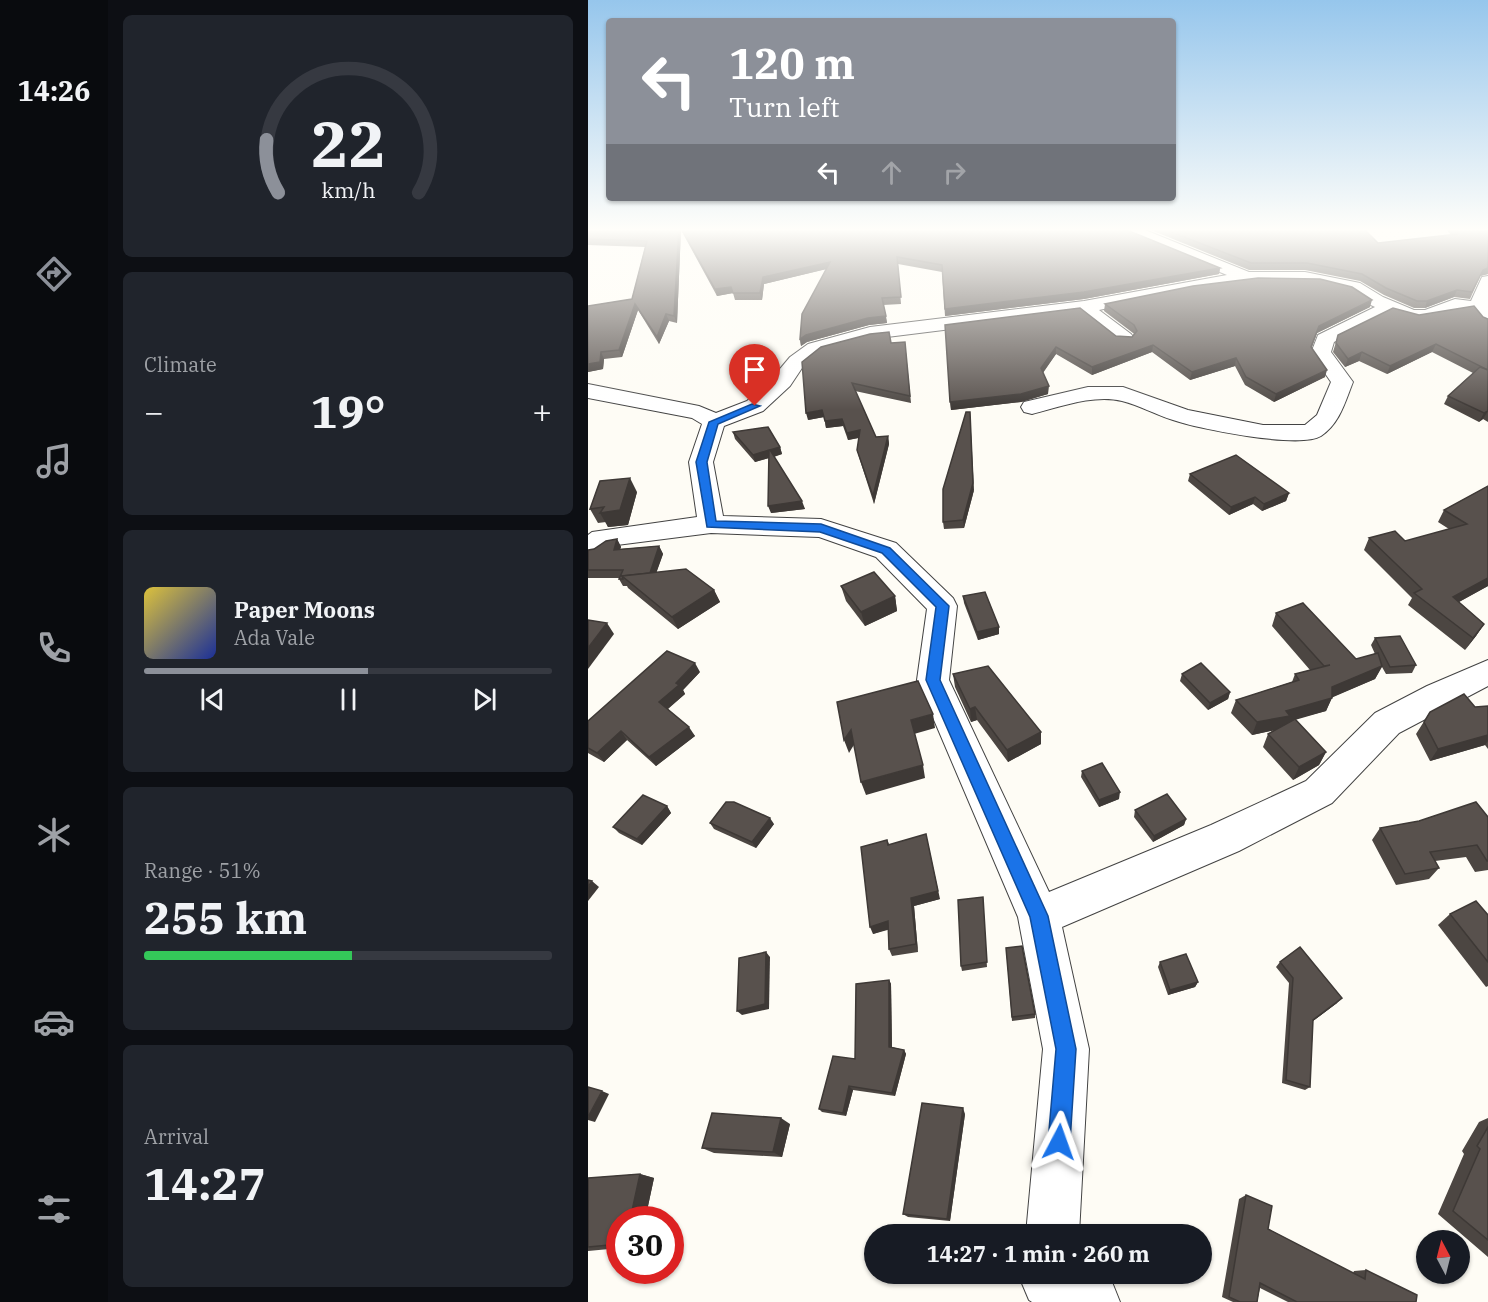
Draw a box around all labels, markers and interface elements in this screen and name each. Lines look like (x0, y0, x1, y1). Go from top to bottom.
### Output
text: 120 m (729, 36, 855, 91)
icon: left (630, 42, 708, 120)
text: 14:26 (18, 73, 90, 108)
text: Turn left (729, 89, 840, 124)
text: 22 (311, 103, 385, 184)
icon: left (812, 156, 845, 189)
icon: ahead (875, 156, 908, 189)
icon: right (938, 156, 971, 189)
text: km/h (321, 177, 375, 205)
icon: directions (33, 253, 75, 295)
pin (729, 344, 780, 406)
text: Climate (144, 351, 217, 378)
icon: arrive (738, 353, 771, 386)
text: 19° (310, 382, 386, 440)
text: − (144, 390, 164, 433)
text: + (532, 390, 552, 433)
icon: music (33, 440, 75, 482)
text: Paper Moons (234, 595, 375, 624)
text: Ada Vale (234, 624, 315, 651)
icon: phone (33, 627, 75, 669)
icon: previous (196, 683, 229, 716)
icon: pause (332, 683, 365, 716)
icon: next (468, 683, 501, 716)
icon: climate (33, 814, 75, 856)
text: Range · 51% (144, 857, 261, 884)
text: 255 km (144, 888, 307, 946)
icon: car (33, 1001, 75, 1043)
position arrow (1027, 1110, 1091, 1174)
text: Arrival (144, 1123, 209, 1150)
text: 14:27 (144, 1154, 266, 1212)
icon: filters (33, 1188, 75, 1230)
speed limit sign: 30 (606, 1206, 684, 1284)
north arrow (1416, 1230, 1470, 1284)
map controls (1416, 1230, 1470, 1284)
text: 14:27 · 1 min · 260 m (926, 1239, 1150, 1268)

